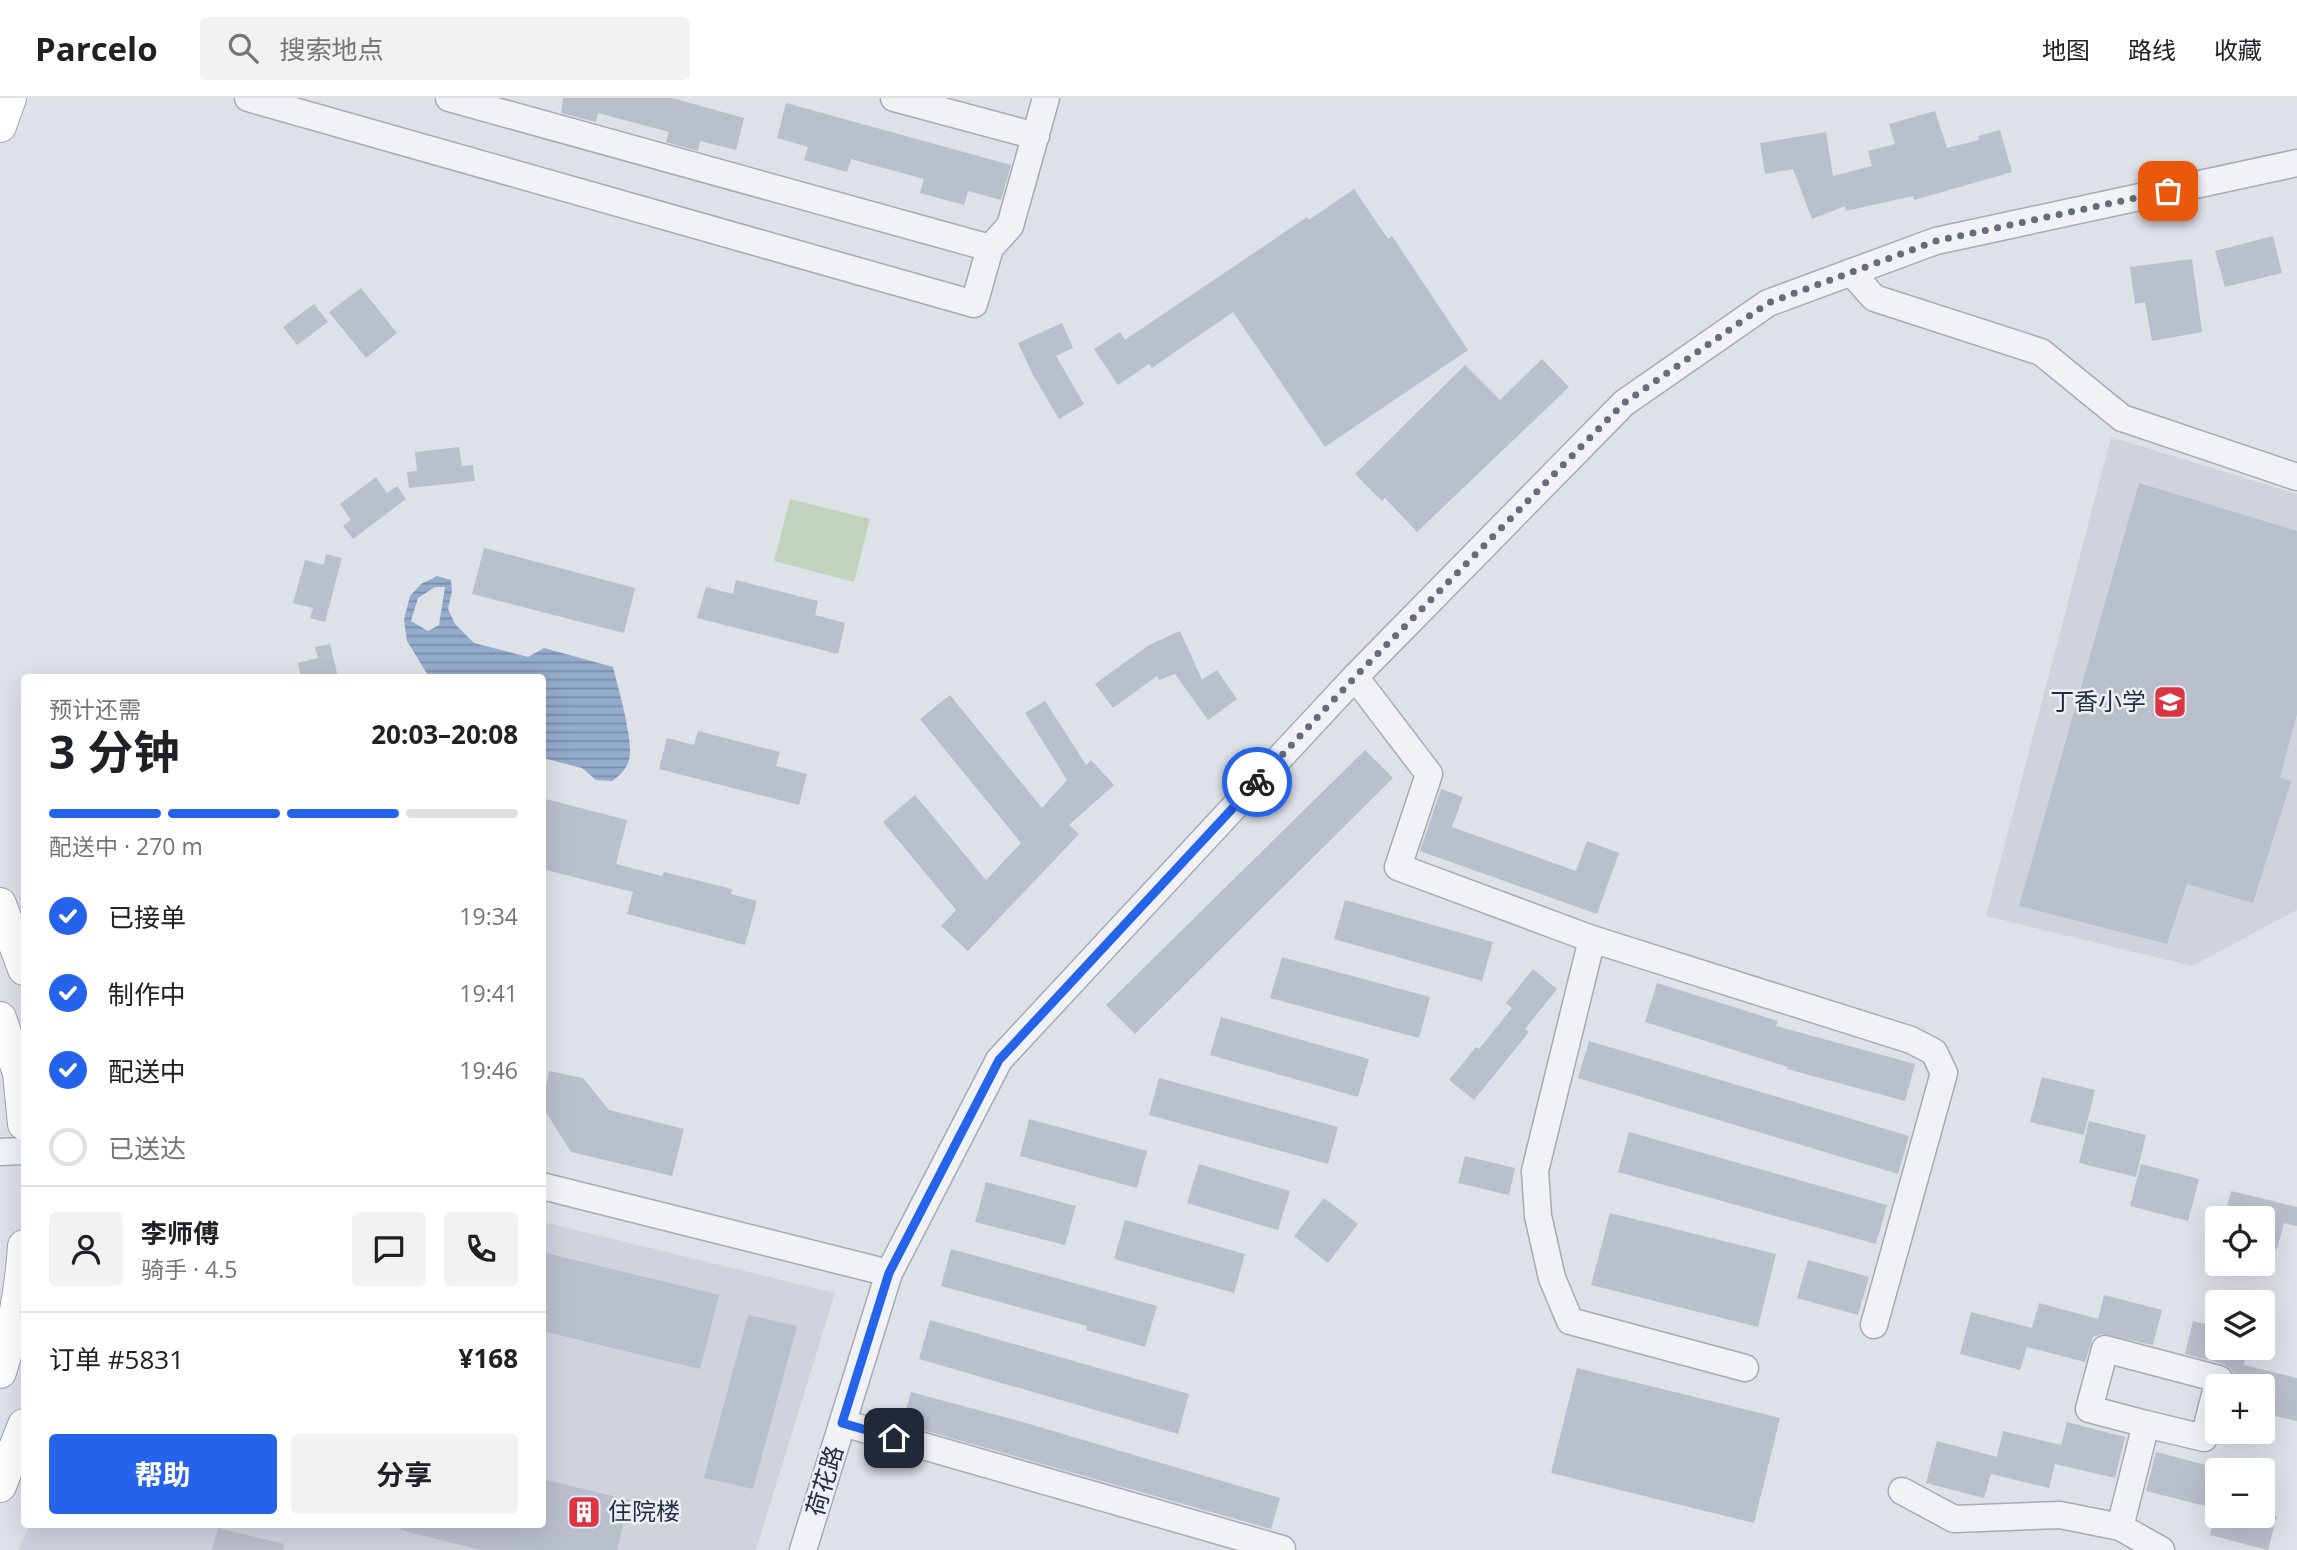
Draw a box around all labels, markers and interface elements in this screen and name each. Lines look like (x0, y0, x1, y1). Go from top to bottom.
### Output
search box (200, 17, 690, 80)
text: Parcelo (35, 26, 158, 71)
icon: search (224, 29, 262, 67)
text: 搜索地点 (280, 31, 384, 67)
text: 地图 (2042, 33, 2090, 66)
text: 路线 (2128, 33, 2176, 66)
text: 收藏 (2214, 33, 2262, 66)
pin (2138, 161, 2198, 221)
icon: bag (2149, 172, 2187, 210)
school or university icon: 丁香小学 (2151, 683, 2189, 721)
place label: 丁香小学 (2050, 684, 2146, 717)
text: 预计还需 (49, 693, 141, 725)
text: 20:03–20:08 (371, 716, 518, 752)
text: 3 分钟 (49, 720, 179, 782)
courier (1222, 747, 1292, 817)
icon: bike (1238, 763, 1276, 801)
text: 配送中 · 270 m (49, 830, 203, 862)
icon: check (49, 897, 87, 935)
text: 已接单 (108, 899, 186, 935)
text: 19:34 (459, 900, 518, 932)
icon: check (49, 974, 87, 1012)
text: 制作中 (108, 976, 186, 1012)
text: 19:41 (459, 977, 518, 1009)
icon: check (49, 1051, 87, 1089)
text: 配送中 (108, 1053, 186, 1089)
text: 19:46 (459, 1054, 518, 1086)
text: 已送达 (108, 1130, 186, 1166)
map controls (2205, 1206, 2275, 1528)
button: locate (2205, 1206, 2275, 1276)
button: person (49, 1212, 123, 1286)
button: chat (352, 1212, 426, 1286)
button: phone (444, 1212, 518, 1286)
text: 李师傅 (141, 1215, 219, 1251)
text: 骑手 · 4.5 (141, 1253, 237, 1285)
button: layers (2205, 1290, 2275, 1360)
text: ¥168 (459, 1340, 518, 1376)
text: 订单 #5831 (49, 1341, 184, 1377)
button: + (2205, 1374, 2275, 1444)
pin (864, 1408, 924, 1468)
icon: home (875, 1419, 913, 1457)
button: 帮助 (49, 1434, 277, 1514)
button: 分享 (291, 1434, 518, 1514)
street label: 荷花路 (797, 1441, 850, 1520)
button: − (2205, 1458, 2275, 1528)
building icon: 住院楼 (565, 1493, 603, 1531)
place label: 住院楼 (608, 1494, 680, 1527)

